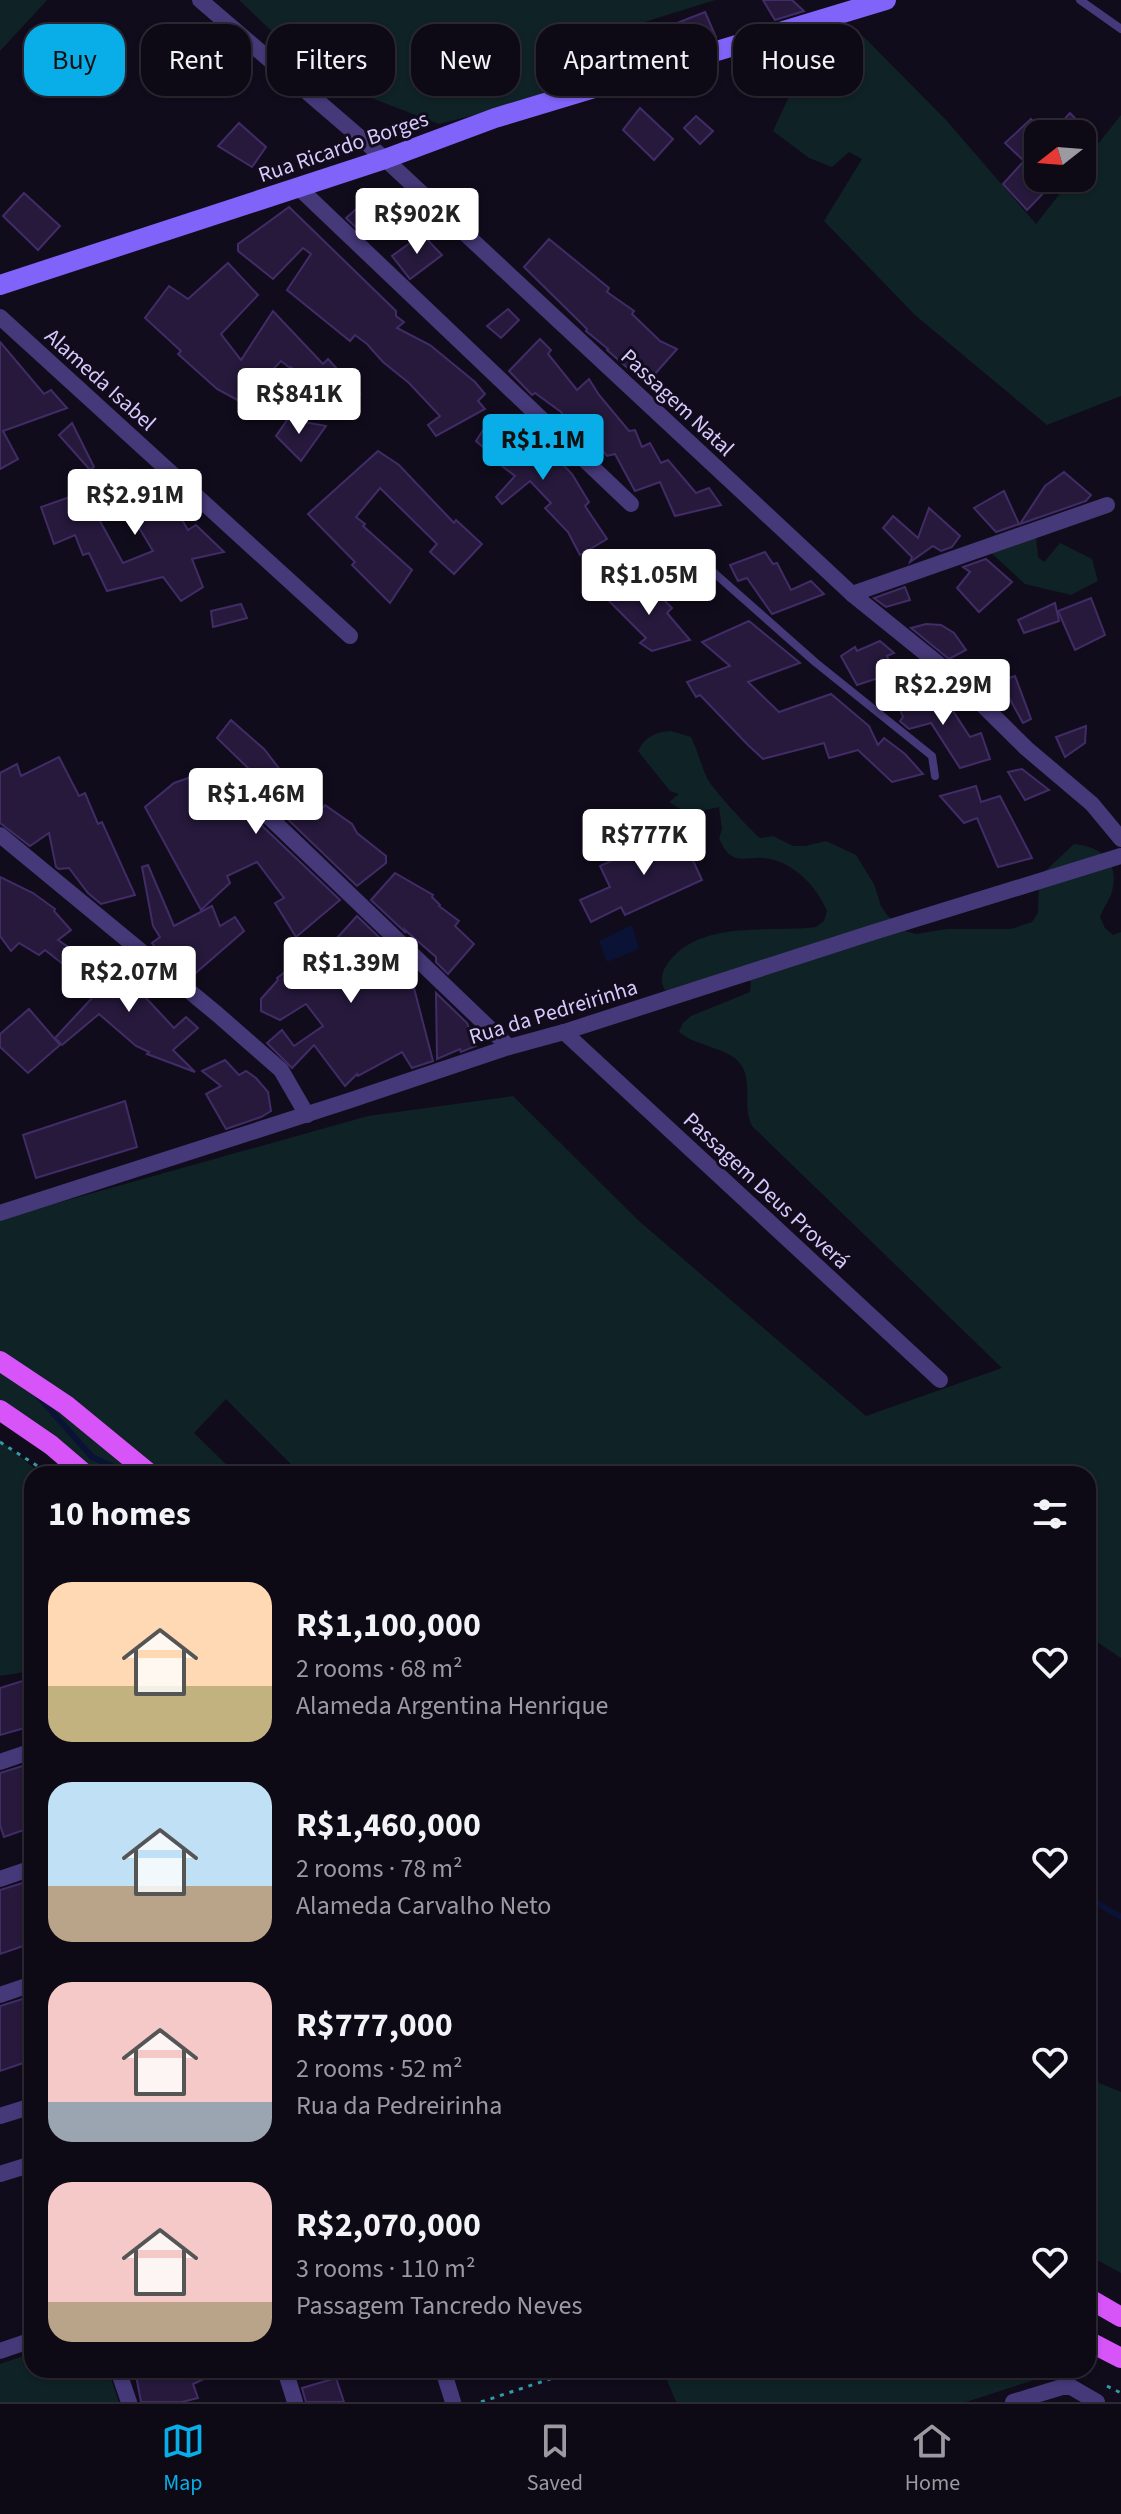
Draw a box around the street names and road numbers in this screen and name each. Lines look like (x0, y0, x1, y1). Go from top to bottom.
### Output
street label: Rua Ricardo Borges (254, 103, 433, 191)
street label: Alameda Isabel (38, 321, 163, 439)
street label: Passagem Natal (613, 342, 741, 464)
street label: Rua da Pedreirinha (465, 971, 641, 1053)
street label: Passagem Deus Proverá (676, 1105, 857, 1277)

